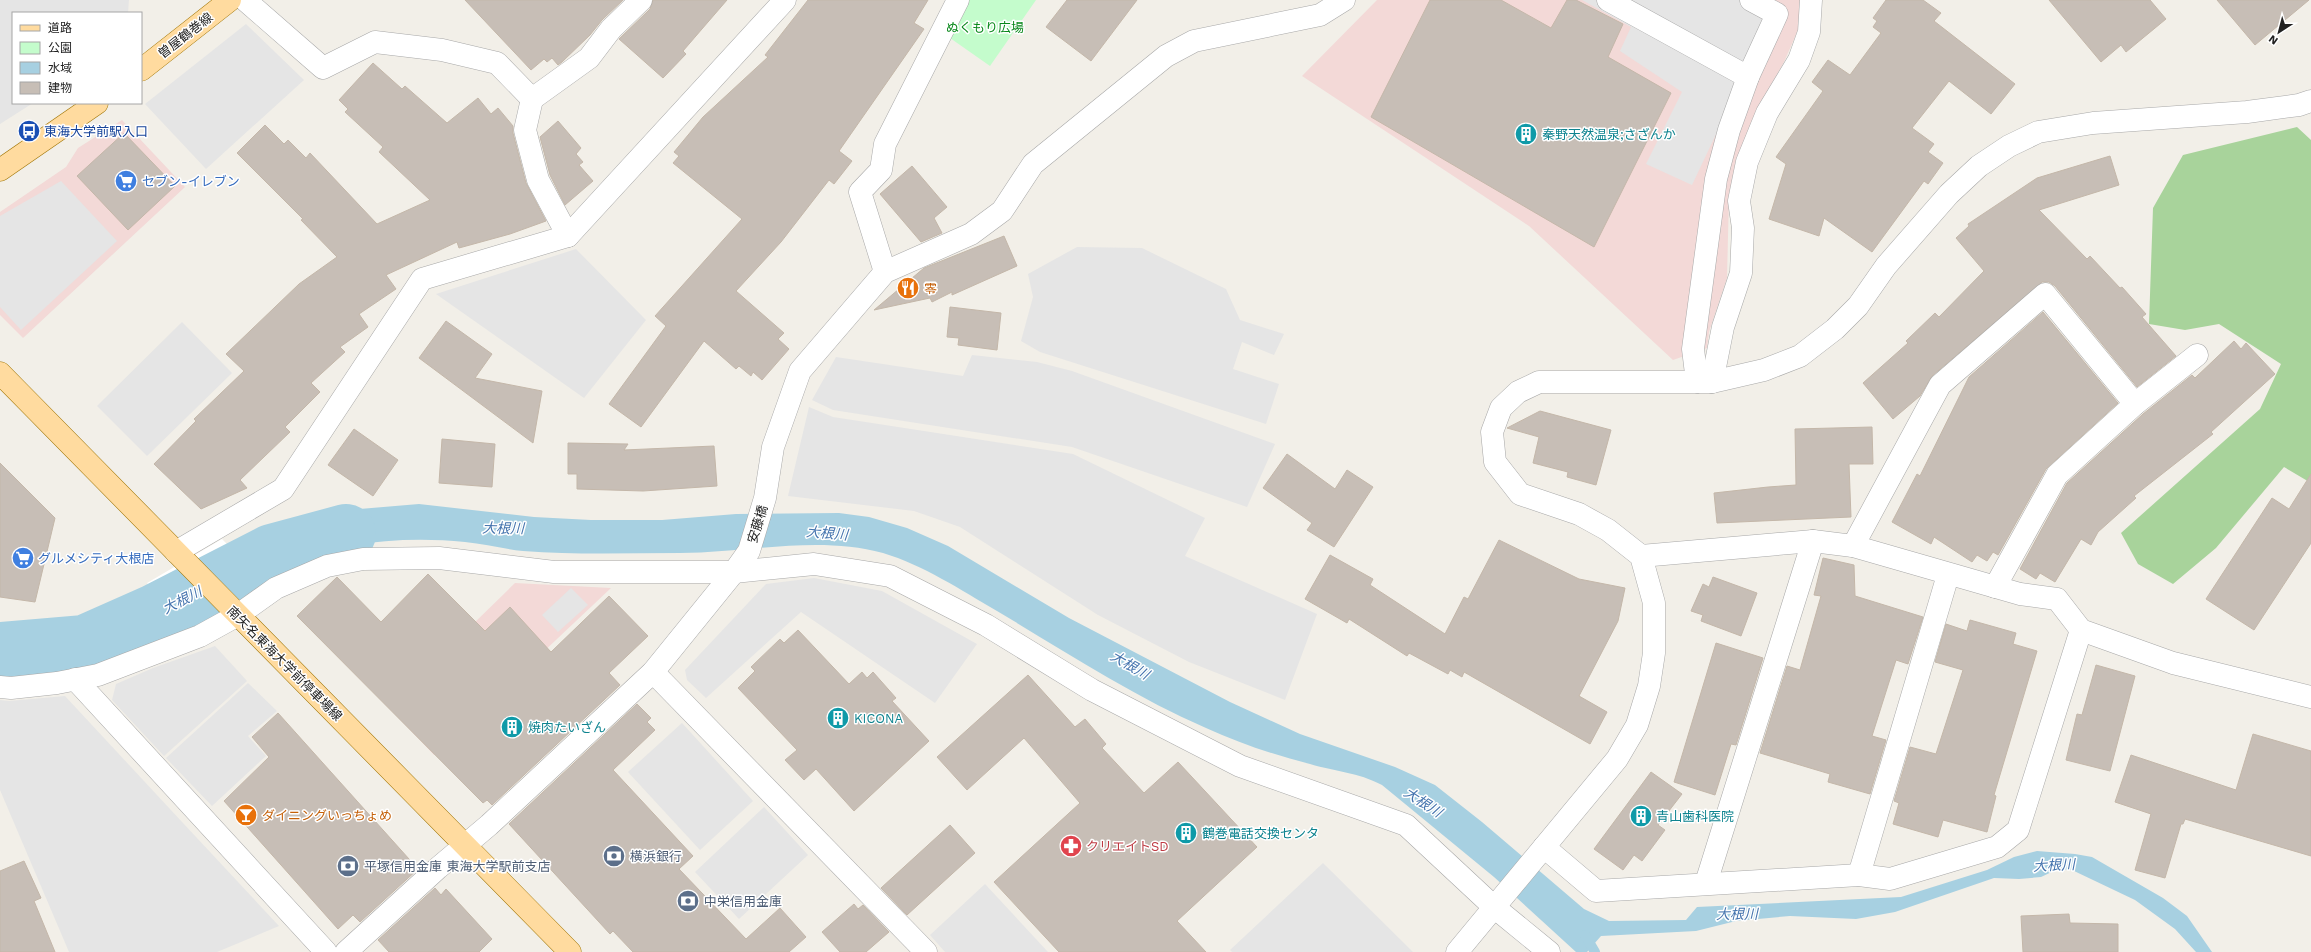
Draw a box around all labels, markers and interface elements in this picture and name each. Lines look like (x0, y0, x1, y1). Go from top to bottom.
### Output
street label: 曽屋鶴巻線 (155, 9, 216, 61)
legend (12, 12, 142, 104)
north arrow (2259, 12, 2299, 52)
park label: ぬくもり広場 (946, 20, 1024, 35)
text: 道路 (48, 21, 72, 35)
text: N (2266, 32, 2281, 47)
text: 公園 (48, 41, 72, 55)
text: 水域 (48, 61, 72, 75)
text: 建物 (48, 81, 72, 95)
bus stop icon: 東海大学前駅入口 (16, 118, 42, 144)
building icon: 秦野天然温泉;さざんか (1513, 121, 1539, 147)
place label: 東海大学前駅入口 (44, 124, 148, 139)
place label: 秦野天然温泉;さざんか (1542, 127, 1676, 142)
supermarket icon: セブン-イレブン (113, 168, 139, 194)
place label: セブン-イレブン (142, 174, 240, 189)
restaurant icon: 零 (895, 275, 921, 301)
place label: 零 (924, 281, 937, 296)
street label: 安藤橋 (745, 503, 770, 545)
water label: 大根川 (482, 520, 526, 536)
water label: 大根川 (805, 523, 851, 543)
supermarket icon: グルメシティ大根店 (10, 545, 36, 571)
place label: グルメシティ大根店 (38, 551, 154, 566)
water label: 大根川 (160, 582, 206, 617)
street label: 南矢名東海大学前停車場線 (224, 603, 345, 724)
water label: 大根川 (1108, 648, 1154, 683)
building icon: KICONA (825, 705, 851, 731)
place label: KICONA (854, 711, 904, 726)
building icon: 焼肉たいざん (499, 714, 525, 740)
place label: 焼肉たいざん (528, 720, 606, 735)
water label: 大根川 (1401, 784, 1447, 821)
bar icon: ダイニングいっちょめ (233, 802, 259, 828)
building icon: 青山歯科医院 (1628, 803, 1654, 829)
place label: ダイニングいっちょめ (262, 808, 392, 823)
place label: 青山歯科医院 (1656, 809, 1734, 824)
building icon: 鶴巻電話交換センタ (1173, 820, 1199, 846)
place label: 鶴巻電話交換センタ (1202, 826, 1319, 841)
pharmacy icon: クリエイトSD (1058, 833, 1084, 859)
place label: クリエイトSD (1086, 839, 1169, 854)
bank icon: 横浜銀行 (601, 843, 627, 869)
place label: 横浜銀行 (630, 849, 682, 864)
bank icon: 平塚信用金庫 東海大学駅前支店 (335, 853, 361, 879)
water label: 大根川 (2033, 856, 2077, 874)
place label: 平塚信用金庫 東海大学駅前支店 (364, 859, 550, 874)
bank icon: 中栄信用金庫 (675, 888, 701, 914)
place label: 中栄信用金庫 (704, 894, 782, 909)
water label: 大根川 (1716, 906, 1760, 922)

